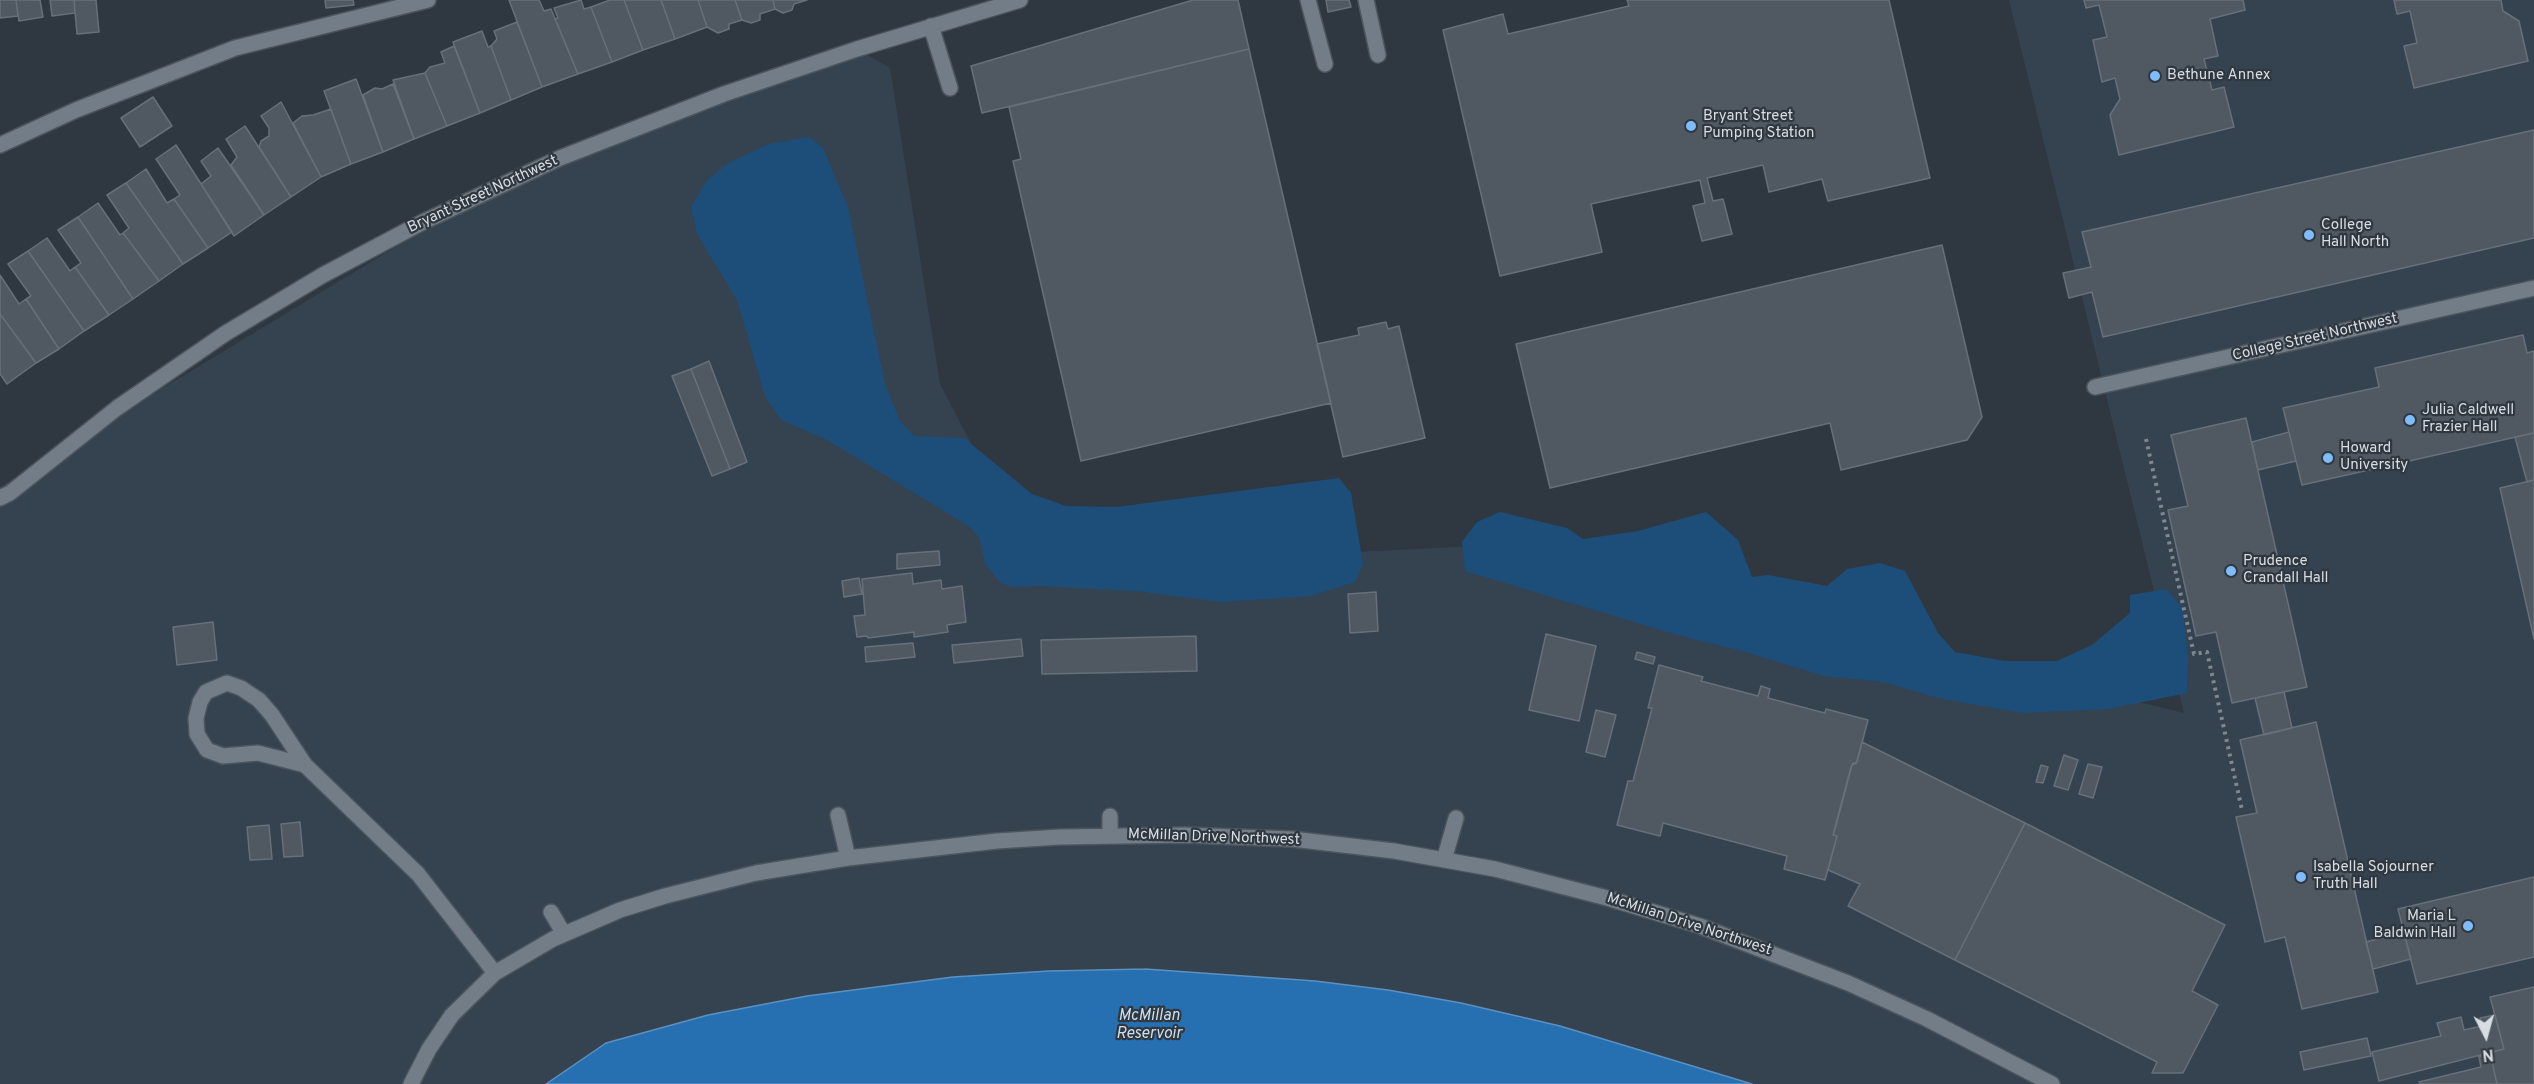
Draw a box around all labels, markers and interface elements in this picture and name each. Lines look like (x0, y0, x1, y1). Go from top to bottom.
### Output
place label: Bethune Annex (2167, 67, 2270, 85)
marker: Bethune Annex (2148, 69, 2162, 83)
place label: Bryant Street Pumping Station (1703, 108, 1815, 143)
marker: Bryant Street Pumping Station (1684, 119, 1698, 133)
street label: Bryant Street Northwest (405, 152, 561, 238)
place label: College Hall North (2321, 217, 2389, 252)
marker: College Hall North (2302, 228, 2316, 242)
street label: College Street Northwest (2231, 310, 2399, 366)
place label: Julia Caldwell Frazier Hall (2422, 402, 2514, 437)
marker: Julia Caldwell Frazier Hall (2403, 413, 2417, 427)
place label: Howard University (2340, 440, 2408, 475)
marker: Howard University (2321, 451, 2335, 465)
place label: Prudence Crandall Hall (2243, 553, 2328, 588)
marker: Prudence Crandall Hall (2224, 564, 2238, 578)
street label: McMillan Drive Northwest (1128, 826, 1300, 850)
place label: Isabella Sojourner Truth Hall (2313, 859, 2434, 894)
marker: Isabella Sojourner Truth Hall (2294, 870, 2308, 884)
street label: McMillan Drive Northwest (1604, 890, 1774, 960)
place label: Maria L Baldwin Hall (2373, 908, 2456, 943)
marker: Maria L Baldwin Hall (2461, 919, 2475, 933)
north arrow (2456, 1006, 2516, 1066)
water label: McMillan Reservoir (1116, 1007, 1182, 1045)
text: N (2481, 1043, 2495, 1064)

